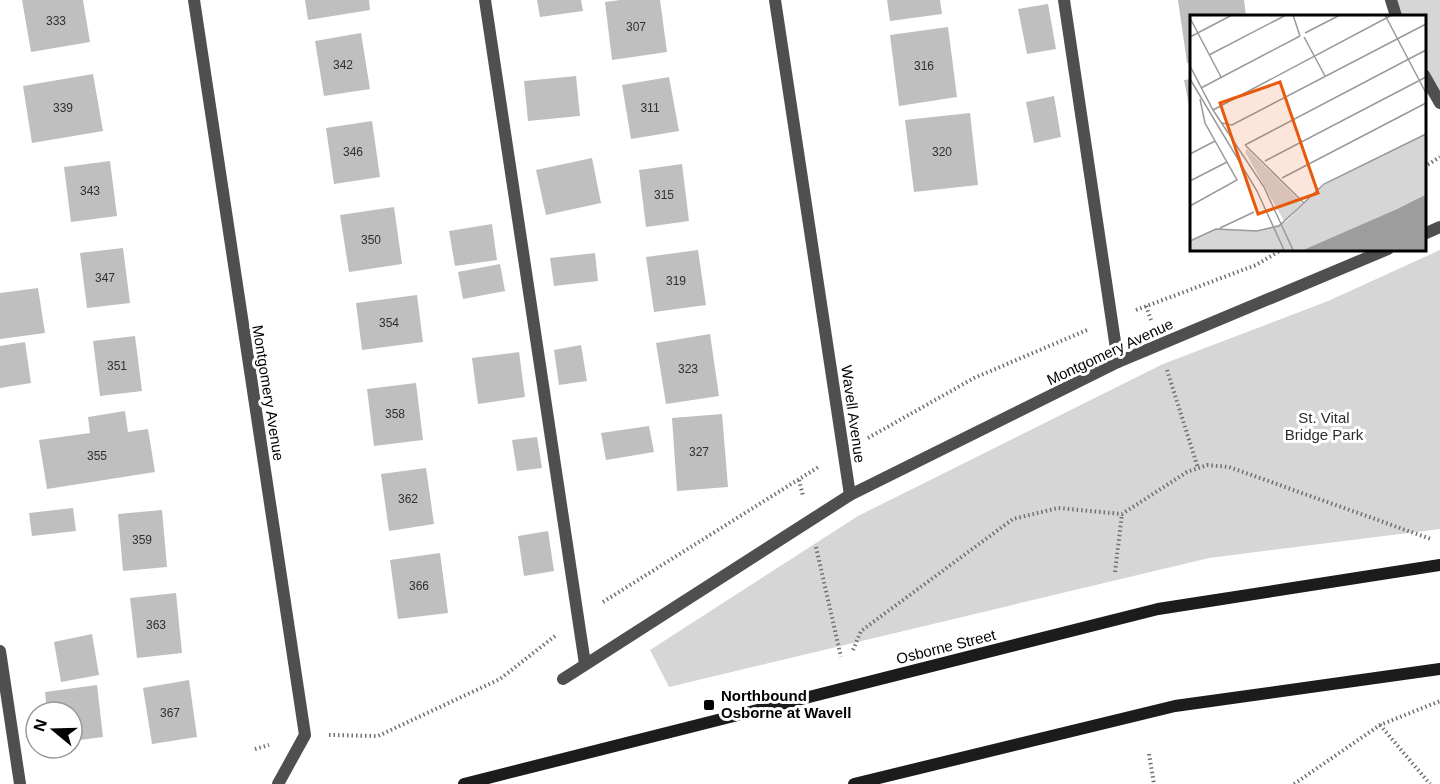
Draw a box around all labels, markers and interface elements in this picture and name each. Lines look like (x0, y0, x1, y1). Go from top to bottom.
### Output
house number: 333 (46, 14, 66, 28)
inset map (1190, 15, 1425, 250)
house number: 307 (626, 20, 646, 34)
house number: 342 (333, 58, 353, 72)
house number: 316 (914, 59, 934, 73)
house number: 339 (53, 101, 73, 115)
house number: 311 (640, 101, 660, 115)
house number: 346 (343, 145, 363, 159)
house number: 320 (932, 145, 952, 159)
house number: 343 (80, 184, 100, 198)
house number: 315 (654, 188, 674, 202)
house number: 350 (361, 233, 381, 247)
house number: 347 (95, 271, 115, 285)
house number: 319 (666, 274, 686, 288)
street label: Montgomery Avenue (1044, 315, 1176, 388)
house number: 354 (379, 316, 399, 330)
street label: Montgomery Avenue (249, 324, 288, 462)
house number: 351 (107, 359, 127, 373)
house number: 323 (678, 362, 698, 376)
street label: Wavell Avenue (838, 364, 869, 464)
house number: 358 (385, 407, 405, 421)
park label: St. Vital Bridge Park (1285, 409, 1364, 443)
house number: 327 (689, 445, 709, 459)
house number: 355 (87, 449, 107, 463)
house number: 362 (398, 492, 418, 506)
house number: 359 (132, 533, 152, 547)
house number: 366 (409, 579, 429, 593)
house number: 363 (146, 618, 166, 632)
street label: Osborne Street (894, 626, 998, 667)
place label: Northbound Osborne at Wavell (721, 687, 851, 721)
marker: Northbound Osborne at Wavell (702, 698, 716, 712)
north arrow (24, 700, 84, 760)
house number: 367 (160, 706, 180, 720)
text: N (30, 717, 50, 734)

